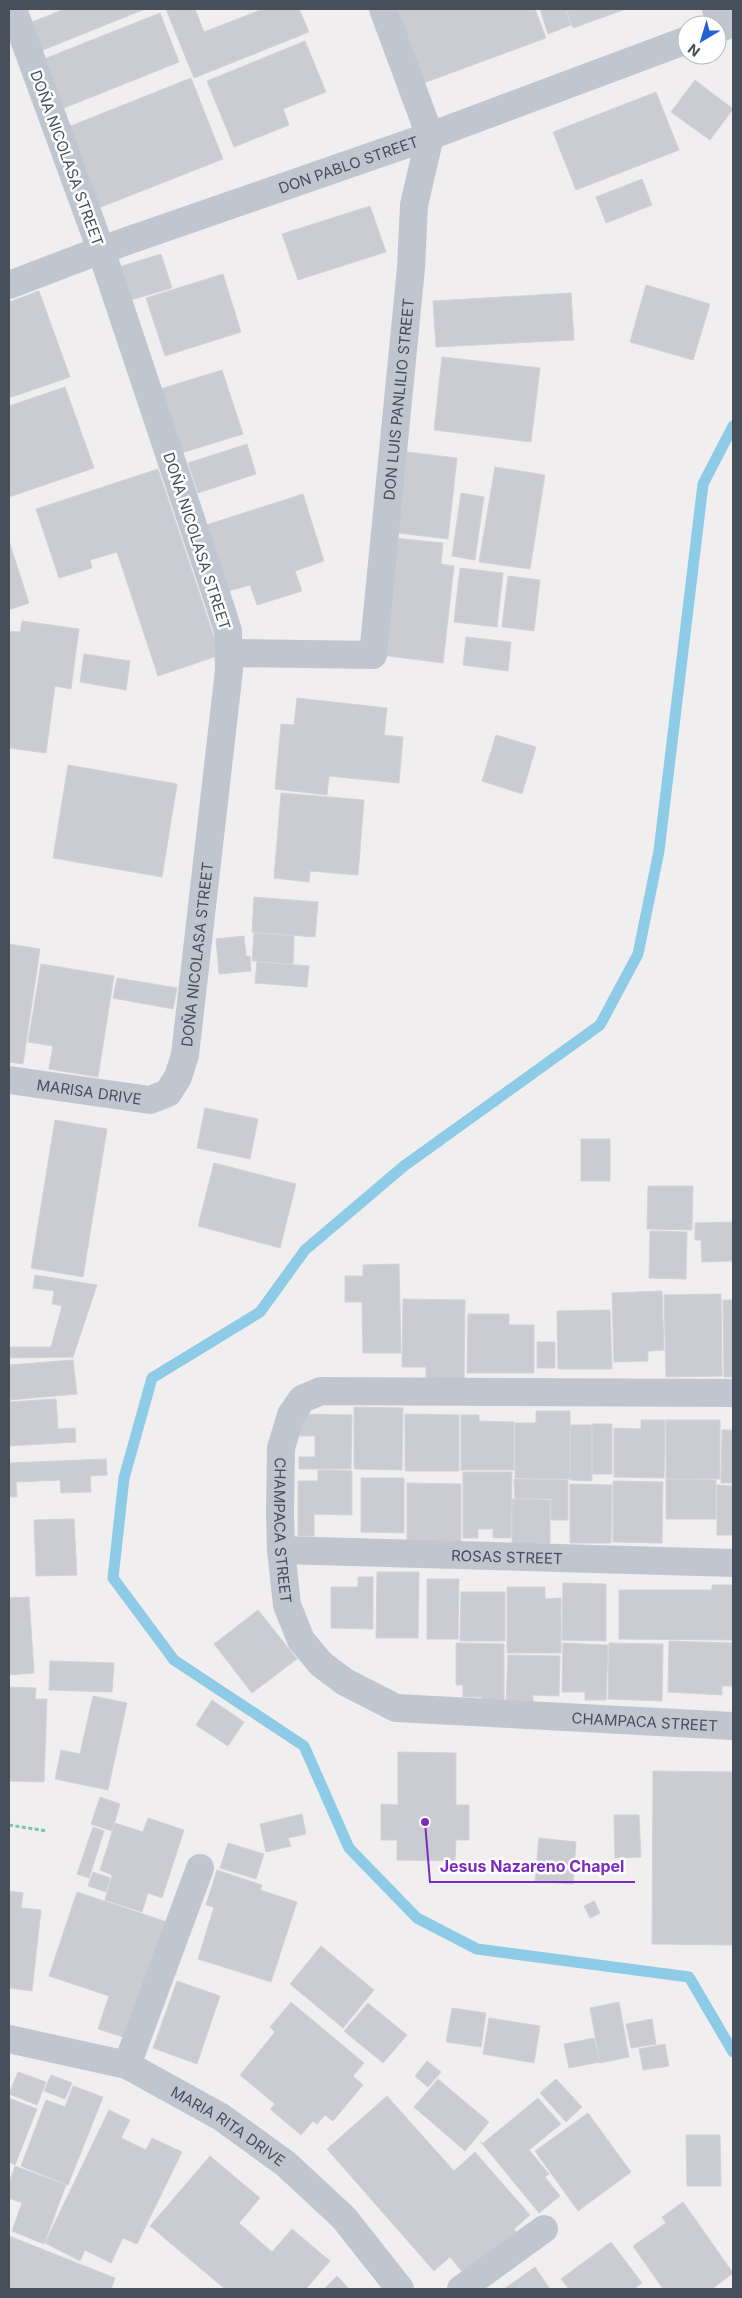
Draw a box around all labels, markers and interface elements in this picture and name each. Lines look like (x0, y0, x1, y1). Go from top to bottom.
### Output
north arrow (677, 15, 727, 65)
text: N (684, 41, 703, 61)
street label: DOÑA NICOLASA STREET (26, 68, 108, 248)
street label: DON PABLO STREET (276, 131, 421, 197)
street label: DON LUIS PANLILIO STREET (379, 297, 417, 501)
street label: DOÑA NICOLASA STREET (159, 450, 235, 632)
street label: DOÑA NICOLASA STREET (177, 861, 216, 1048)
street label: MARISA DRIVE (36, 1075, 143, 1108)
street label: CHAMPACA STREET (270, 1457, 296, 1604)
street label: ROSAS STREET (451, 1545, 563, 1568)
street label: CHAMPACA STREET (571, 1708, 718, 1735)
callout: Jesus Nazareno Chapel (430, 1851, 635, 1882)
text: Jesus Nazareno Chapel (440, 1856, 624, 1876)
street label: MARIA RITA DRIVE (168, 2082, 289, 2170)

